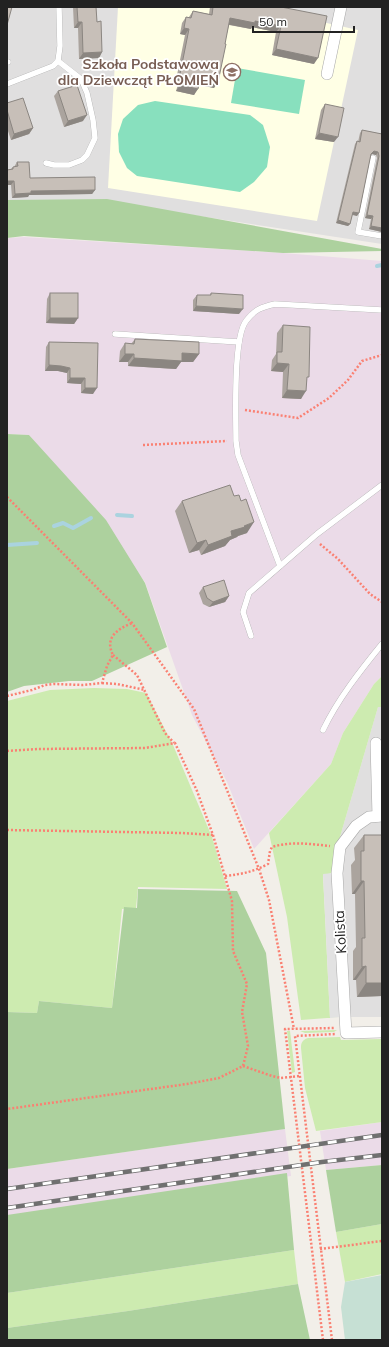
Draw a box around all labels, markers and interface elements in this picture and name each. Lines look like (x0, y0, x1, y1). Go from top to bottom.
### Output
scale bar (253, 8, 354, 34)
text: 50 m (259, 14, 287, 29)
place label: Szkoła Podstawowa dla Dziewcząt PŁOMIEŃ (58, 55, 219, 89)
school or university icon: Szkoła Podstawowa dla Dziewcząt PŁOMIEŃ (222, 62, 242, 82)
street label: Kolista (330, 910, 350, 954)

